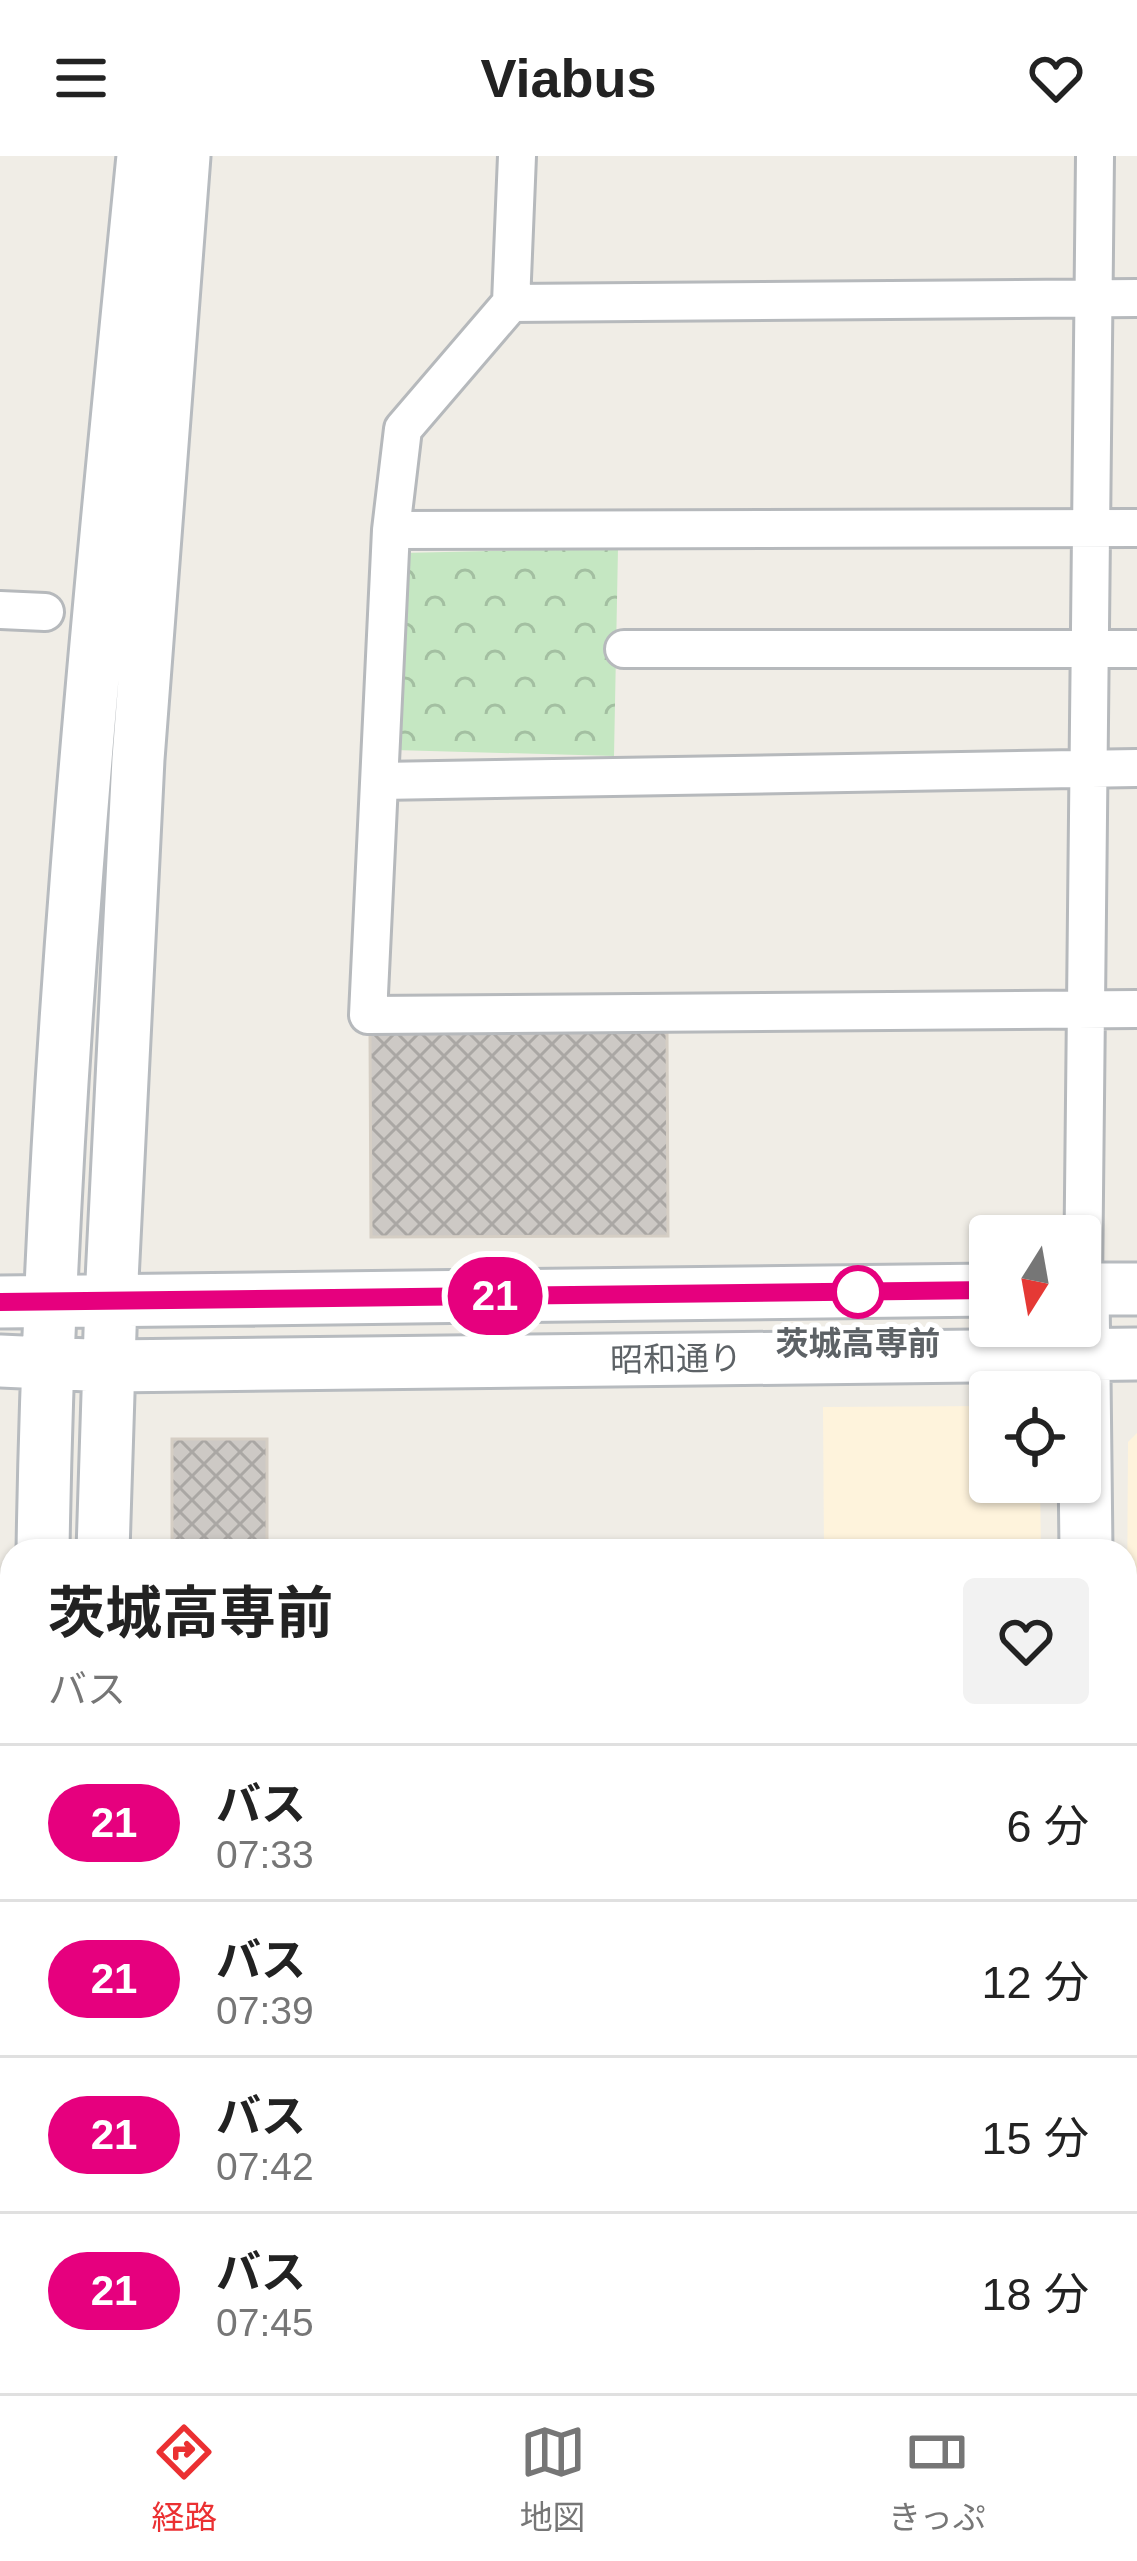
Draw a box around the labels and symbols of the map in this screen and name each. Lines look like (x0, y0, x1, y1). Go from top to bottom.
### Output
north arrow (969, 1215, 1101, 1347)
line badge: 21 (441, 1257, 549, 1335)
marker: 茨城高専前 (833, 1267, 883, 1317)
place label: 茨城高専前 (776, 1325, 941, 1362)
street label: 昭和通り (610, 1339, 742, 1379)

